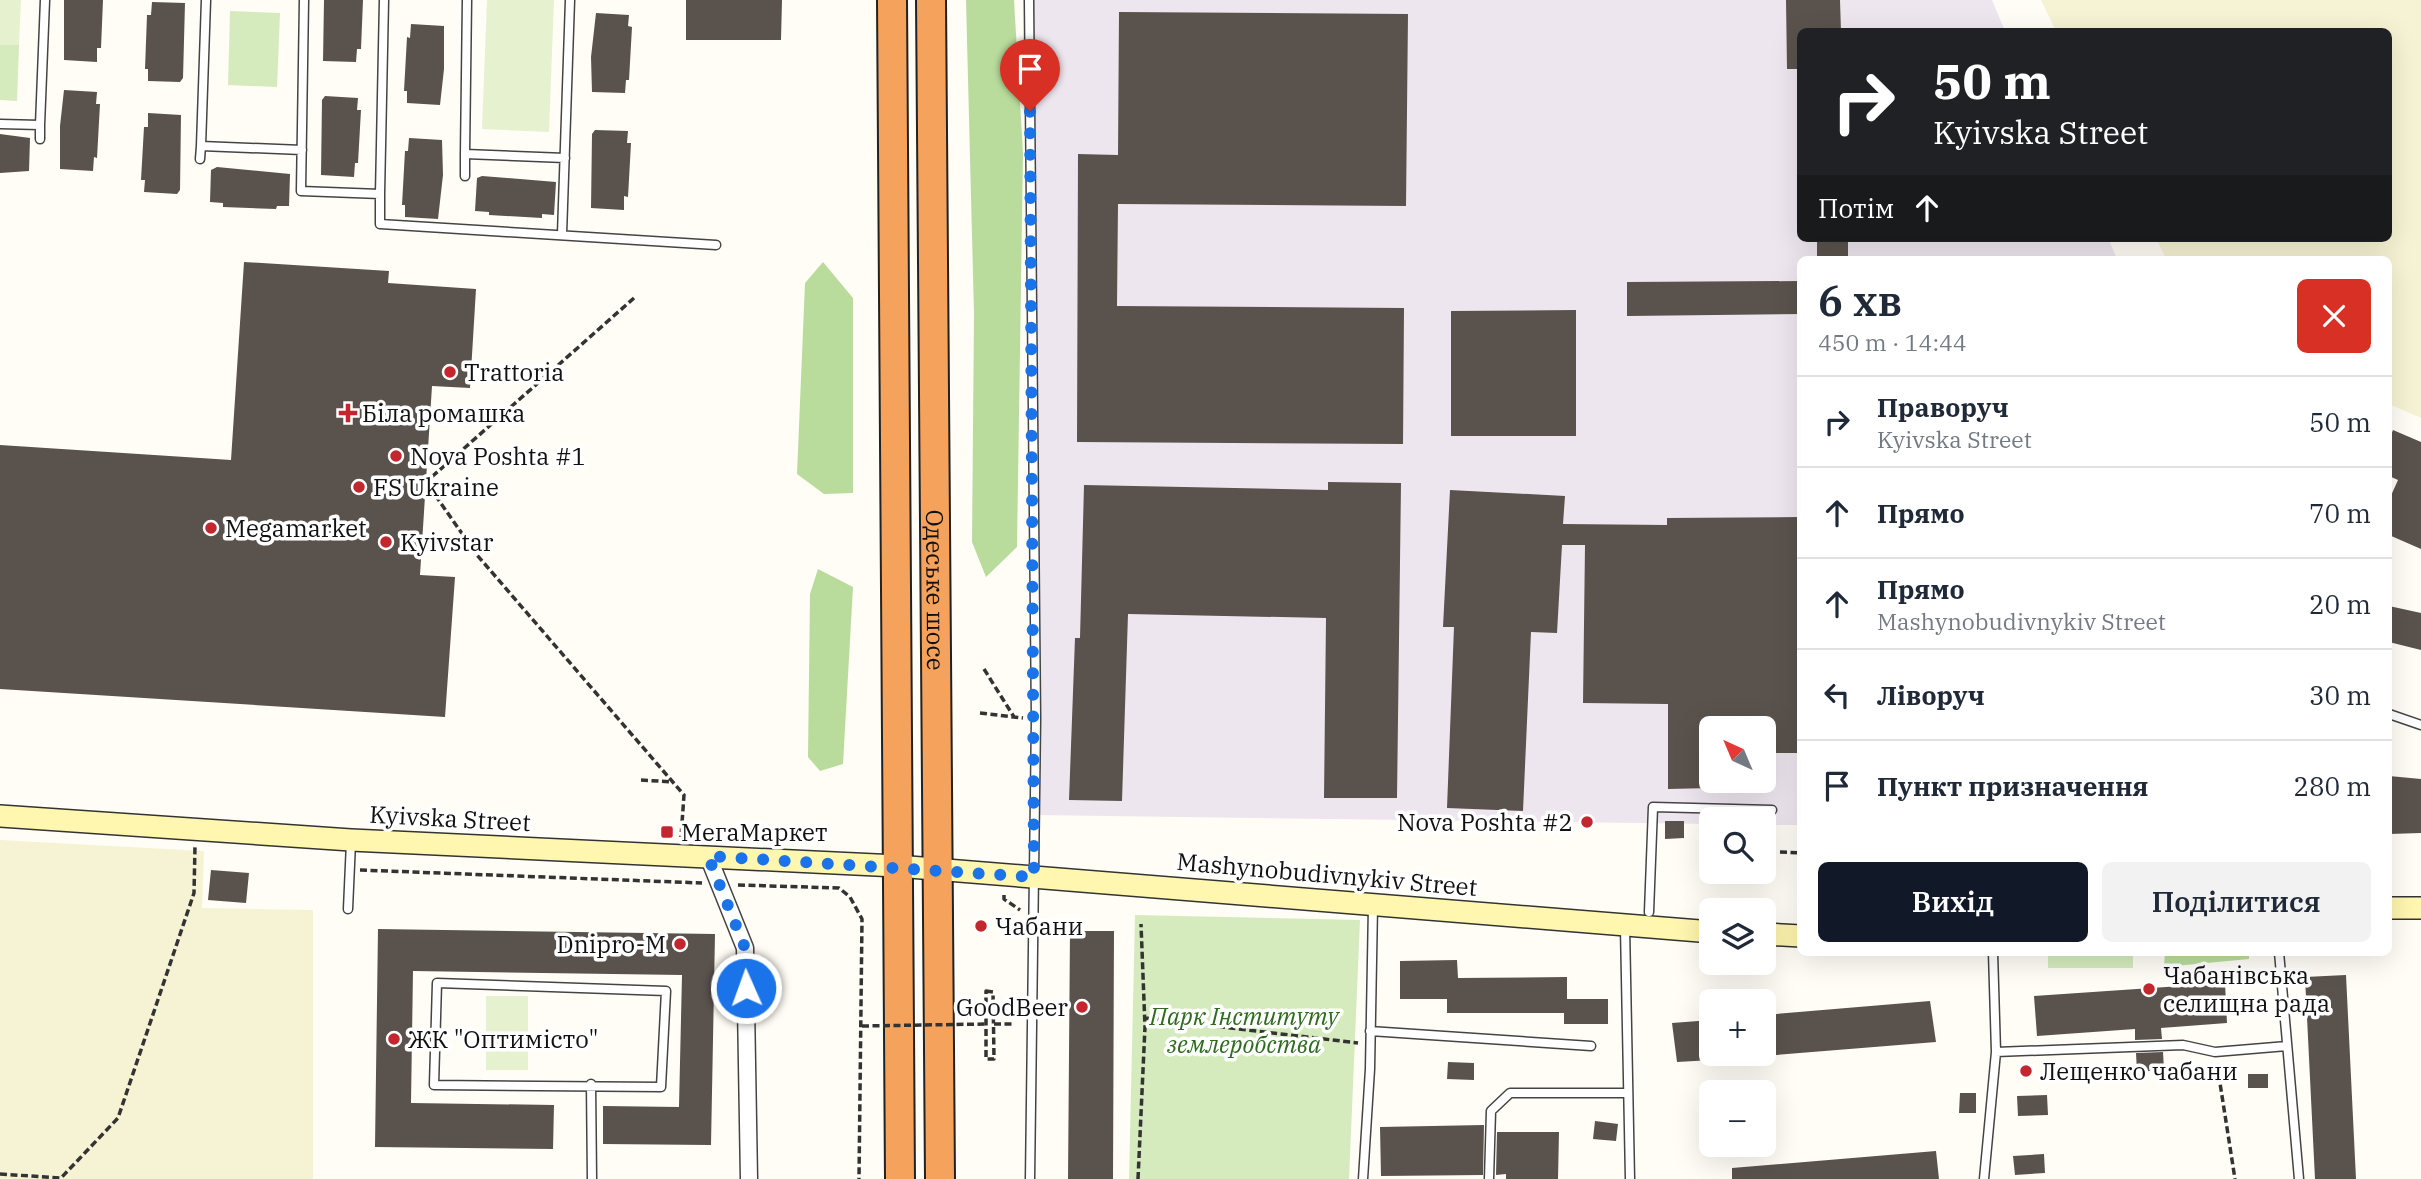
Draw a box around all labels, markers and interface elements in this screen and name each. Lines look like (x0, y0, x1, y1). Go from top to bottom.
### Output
pin (1000, 39, 1060, 111)
text: 50 m (1933, 49, 2051, 112)
icon: arrive (1011, 50, 1049, 88)
icon: right (1818, 56, 1909, 147)
text: Kyivska Street (1933, 111, 2148, 153)
icon: ahead (1908, 189, 1946, 227)
text: Потім (1818, 191, 1894, 225)
text: 6 хв (1818, 273, 1902, 328)
button: close (2297, 279, 2371, 353)
text: 450 m · 14:44 (1818, 327, 1967, 357)
place label: Trattoria (464, 356, 564, 388)
marker: Trattoria (442, 364, 458, 380)
text: Праворуч (1877, 390, 2009, 424)
place label: Біла ромашка (362, 397, 525, 429)
icon: right (1818, 403, 1856, 441)
marker: Біла ромашка (340, 405, 356, 421)
text: 50 m (2309, 405, 2371, 439)
text: Kyivska Street (1877, 424, 2032, 454)
place label: Nova Poshta #1 (410, 440, 586, 472)
marker: Nova Poshta #1 (388, 448, 404, 464)
place label: FS Ukraine (373, 471, 499, 503)
marker: FS Ukraine (351, 479, 367, 495)
icon: ahead (1818, 494, 1856, 532)
text: Прямо (1877, 496, 1965, 530)
text: 70 m (2309, 496, 2371, 530)
street label: Одеське шосе (919, 509, 952, 671)
place label: Megamarket (225, 512, 366, 544)
marker: Megamarket (203, 520, 219, 536)
place label: Kyivstar (400, 526, 494, 558)
marker: Kyivstar (378, 534, 394, 550)
text: Прямо (1877, 572, 1965, 606)
icon: ahead (1818, 585, 1856, 623)
text: 20 m (2309, 587, 2371, 621)
text: Mashynobudivnykiv Street (1877, 606, 2166, 636)
icon: left (1818, 676, 1856, 714)
text: Ліворуч (1877, 678, 1985, 712)
text: 30 m (2309, 678, 2371, 712)
north arrow (1699, 716, 1776, 793)
map controls (1699, 716, 1776, 1157)
icon: arrive (1818, 767, 1856, 805)
text: Пункт призначення (1877, 769, 2149, 803)
text: 280 m (2293, 769, 2371, 803)
street label: Kyivska Street (369, 798, 531, 838)
place label: Nova Poshta #2 (1397, 806, 1573, 838)
button: search (1699, 807, 1776, 884)
marker: Nova Poshta #2 (1579, 814, 1595, 830)
place label: МегаМаркет (681, 816, 828, 848)
marker: МегаМаркет (659, 824, 675, 840)
street label: Mashynobudivnykiv Street (1175, 845, 1479, 903)
button: Вихід (1818, 862, 2088, 942)
button: Поділитися (2102, 862, 2371, 942)
button: layers (1699, 898, 1776, 975)
place label: Чабани (995, 910, 1083, 942)
marker: Чабани (973, 918, 989, 934)
place label: Dnipro-M (556, 928, 666, 960)
marker: Dnipro-M (672, 936, 688, 952)
position arrow (709, 951, 783, 1025)
place label: Чабанівська селищна рада (2163, 959, 2330, 1019)
marker: Чабанівська селищна рада (2141, 981, 2157, 997)
button: + (1699, 989, 1776, 1066)
place label: GoodBeer (956, 991, 1068, 1023)
marker: GoodBeer (1074, 999, 1090, 1015)
park label: Парк Інституту землеробства (1149, 1000, 1341, 1060)
place label: ЖК "Оптимісто" (408, 1023, 598, 1055)
marker: ЖК "Оптимісто" (386, 1031, 402, 1047)
place label: Лещенко чабани (2040, 1055, 2238, 1087)
marker: Лещенко чабани (2018, 1063, 2034, 1079)
button: − (1699, 1080, 1776, 1157)

